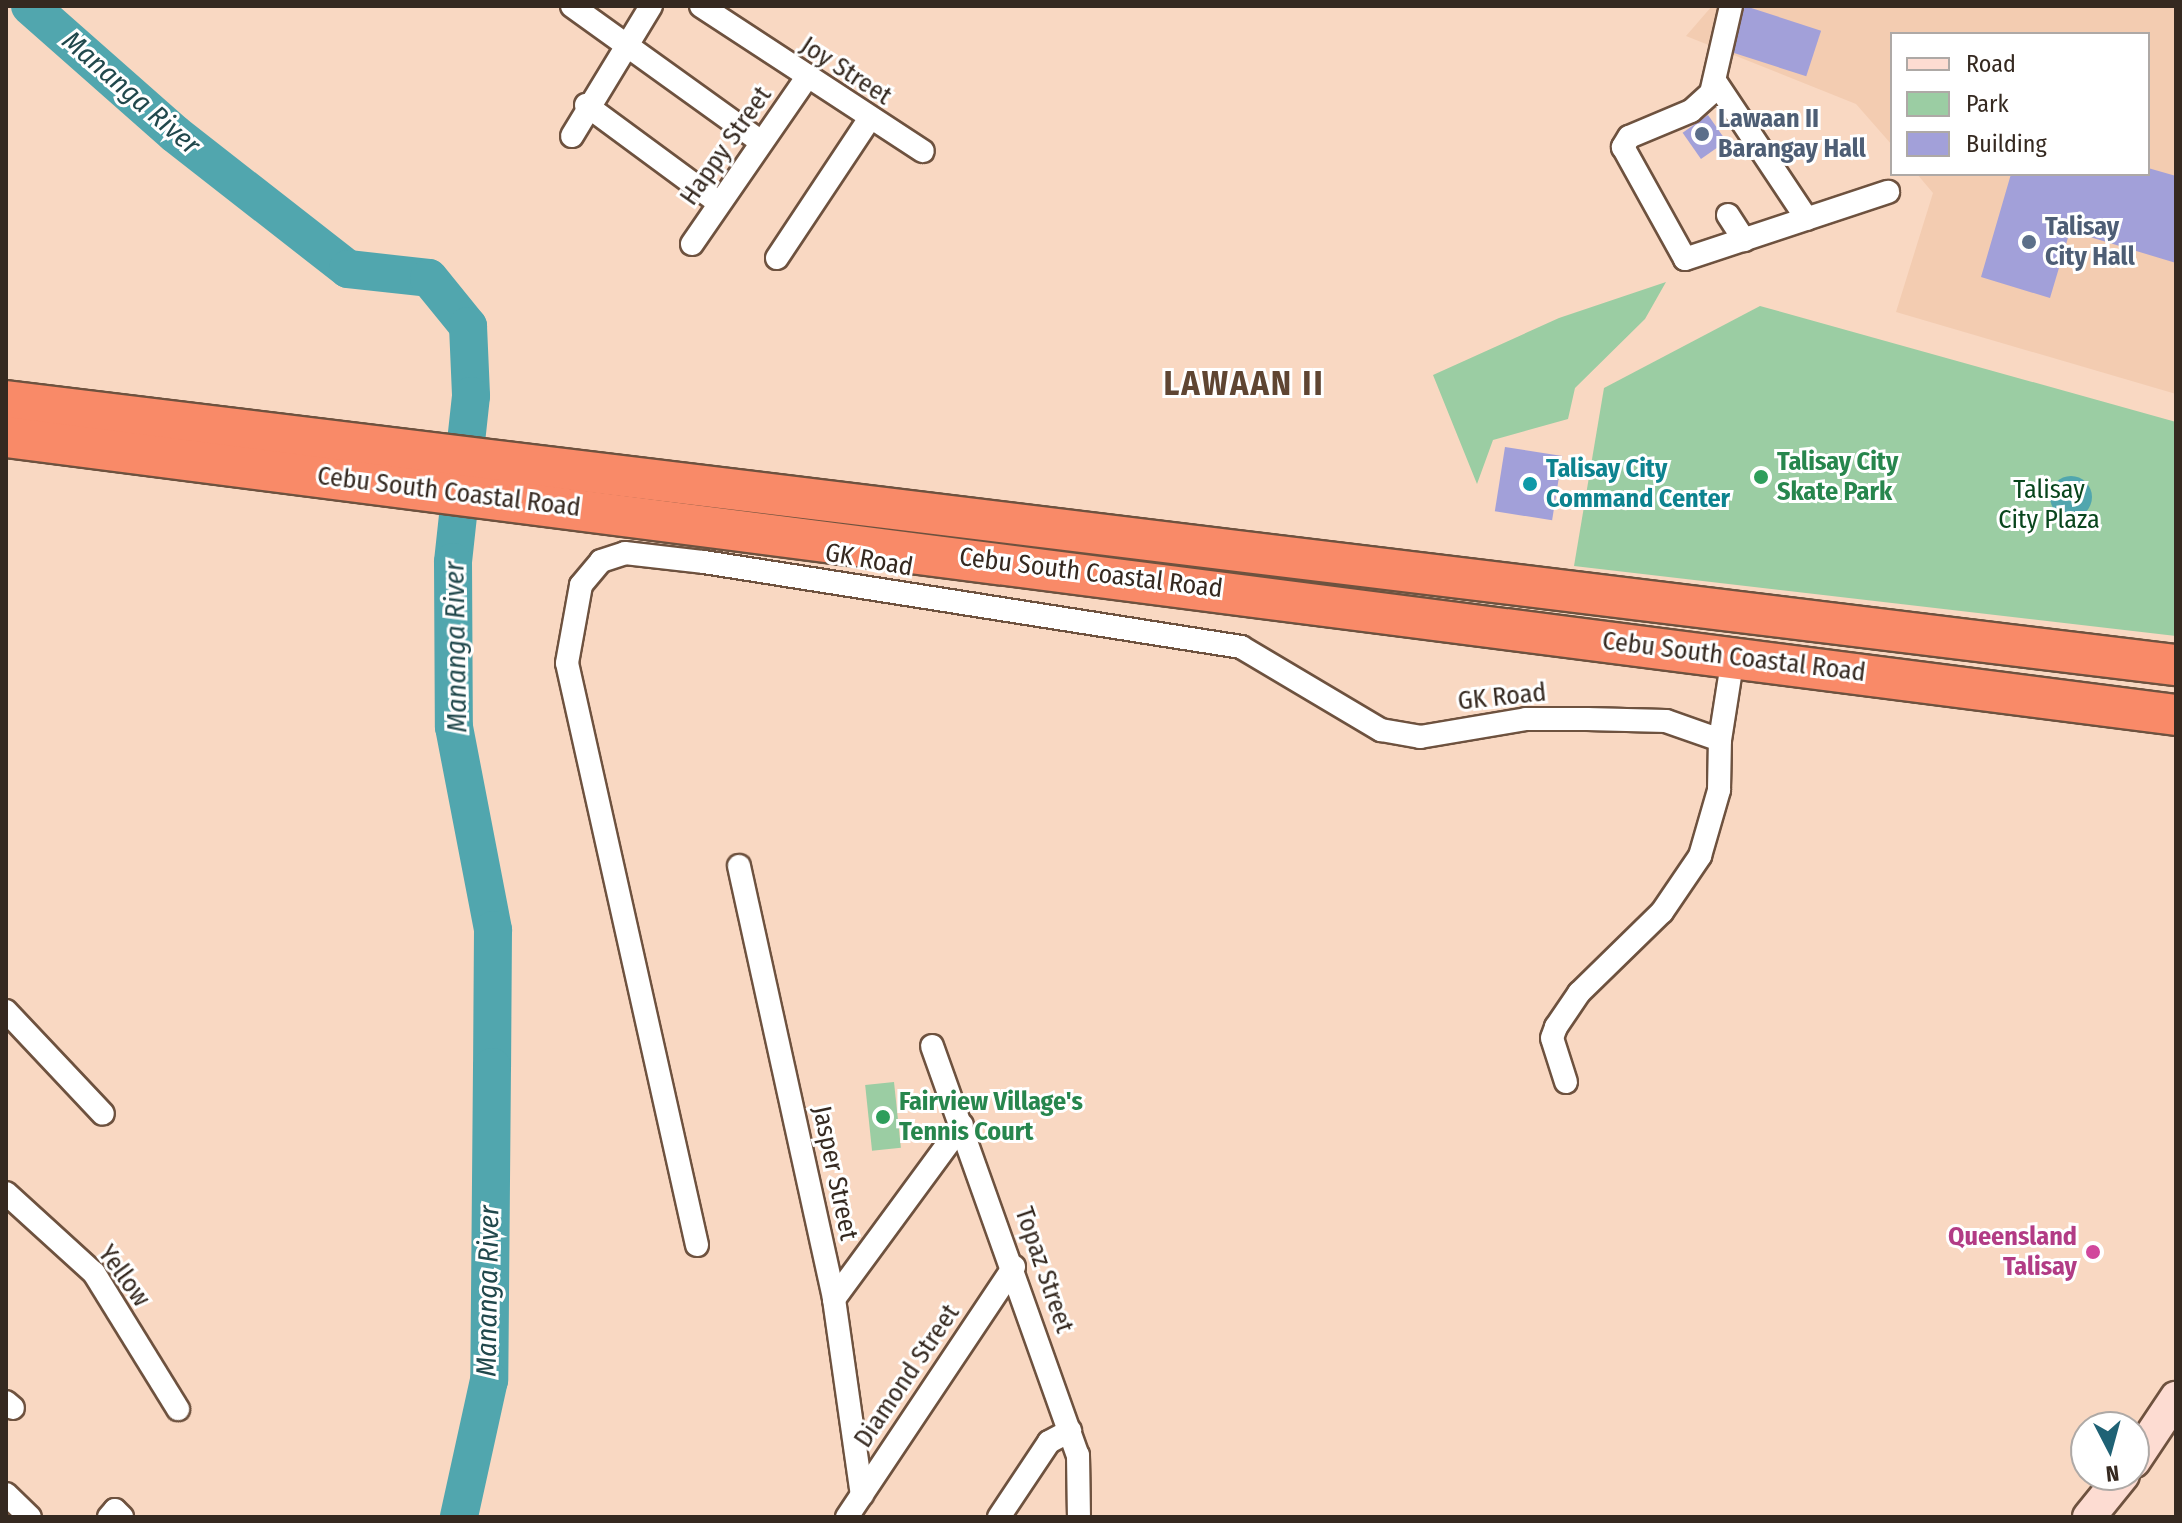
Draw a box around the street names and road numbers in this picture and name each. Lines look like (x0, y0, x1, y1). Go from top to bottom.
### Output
street label: Joy Street (795, 30, 897, 112)
street label: Happy Street (674, 81, 778, 211)
street label: Cebu South Coastal Road (316, 460, 582, 524)
street label: GK Road (823, 537, 915, 583)
street label: Cebu South Coastal Road (958, 541, 1224, 605)
street label: Cebu South Coastal Road (1601, 625, 1867, 689)
street label: GK Road (1456, 677, 1548, 717)
street label: Jasper Street (806, 1103, 864, 1243)
street label: Topaz Street (1008, 1203, 1080, 1337)
street label: Yellow (91, 1239, 157, 1313)
street label: Diamond Street (848, 1299, 966, 1453)

